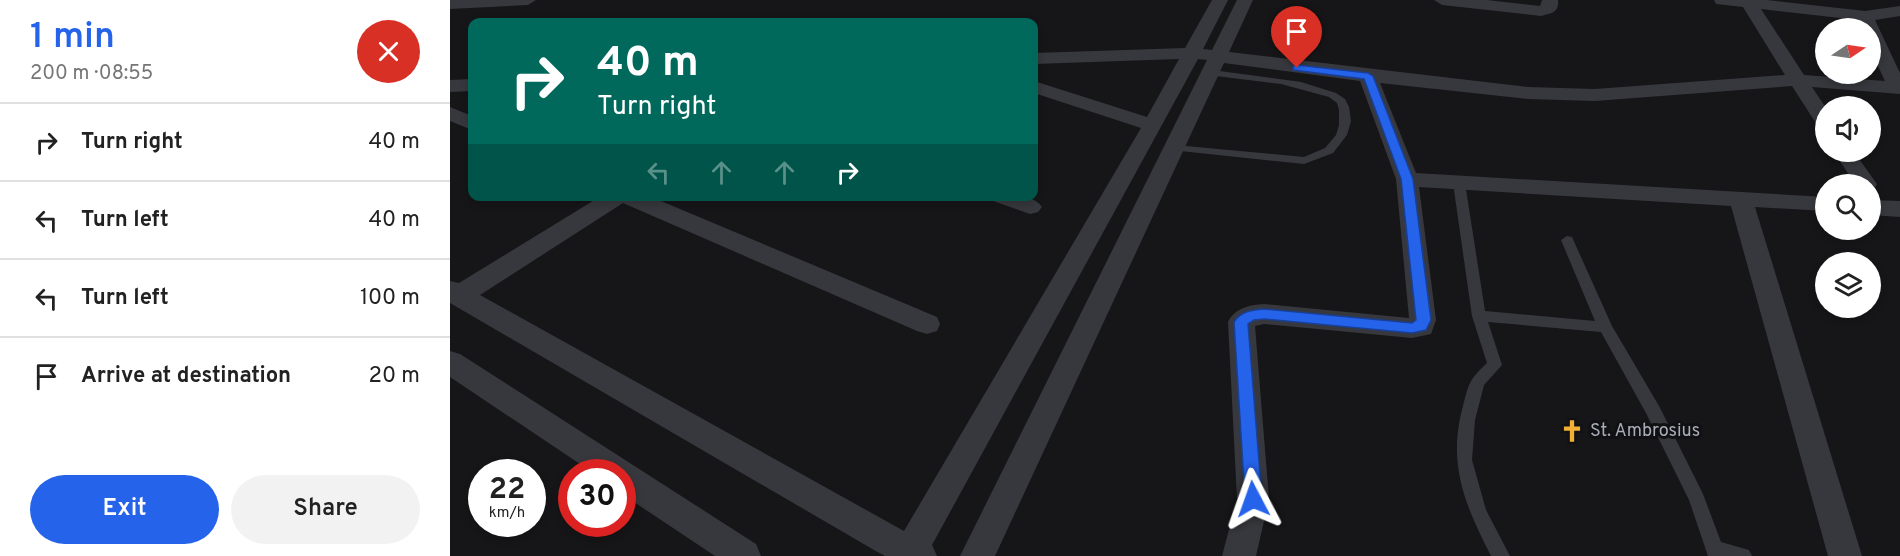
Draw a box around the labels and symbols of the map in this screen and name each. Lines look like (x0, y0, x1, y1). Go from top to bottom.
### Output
pin (1271, 6, 1322, 68)
north arrow (1815, 18, 1881, 84)
church icon: St. Ambrosius (1559, 418, 1585, 444)
place label: St. Ambrosius (1590, 420, 1700, 443)
speed limit sign: 30 (558, 459, 636, 537)
position arrow (1221, 467, 1285, 531)

